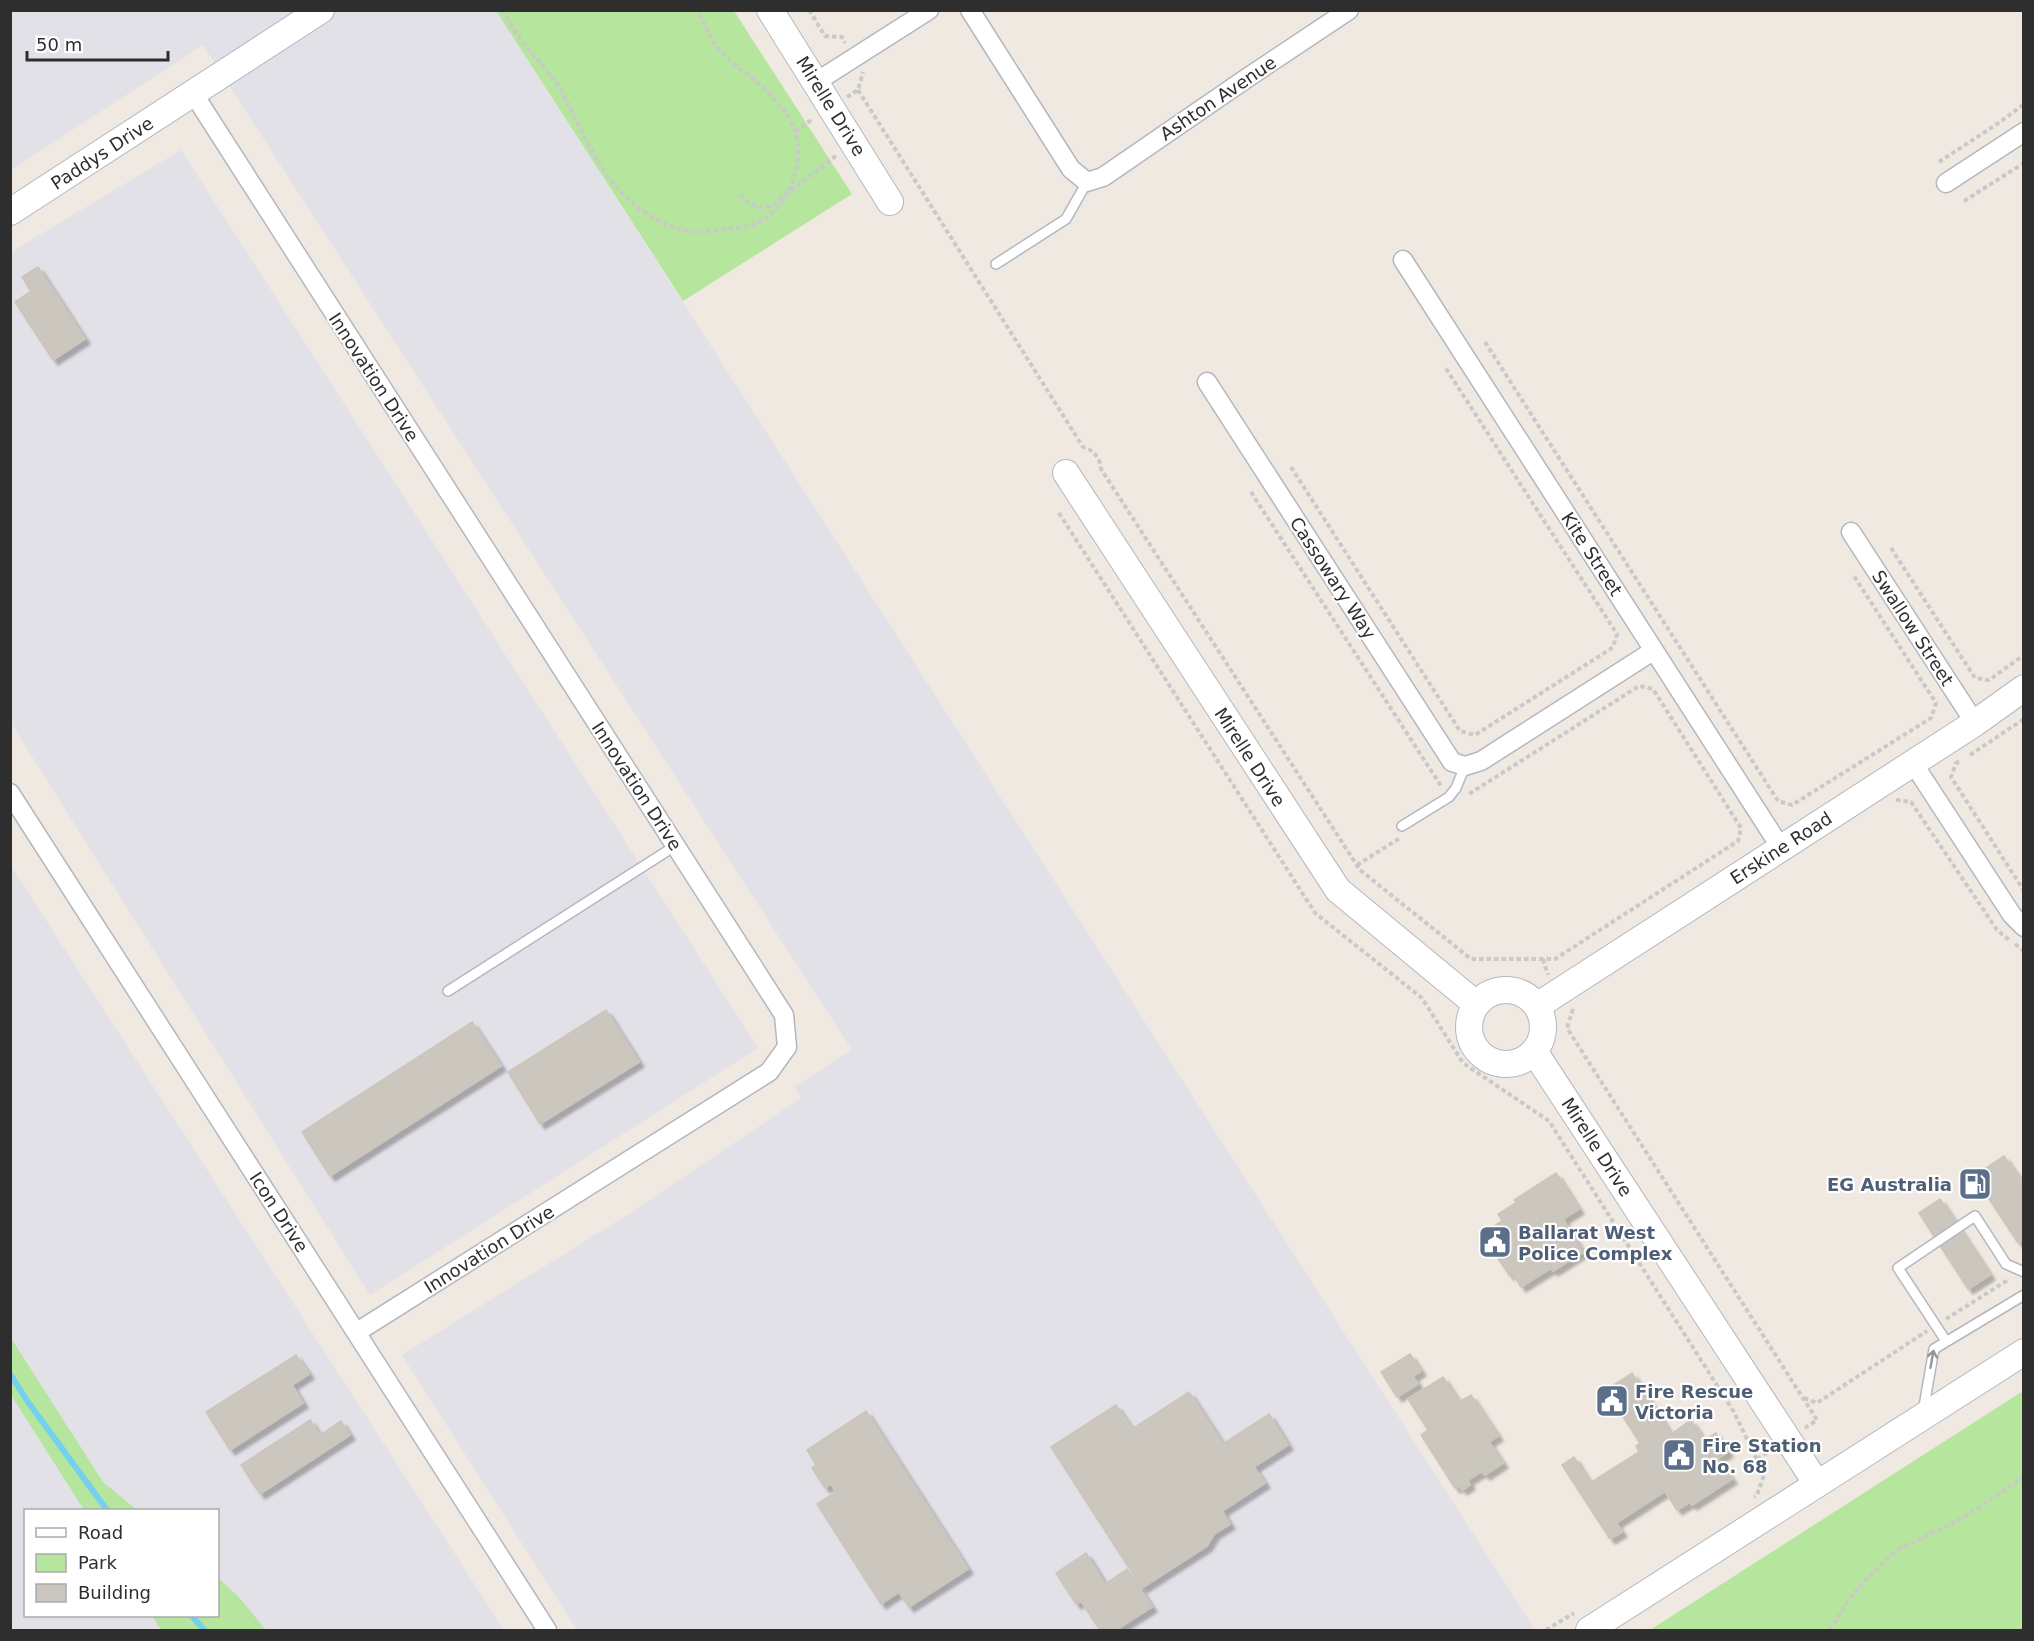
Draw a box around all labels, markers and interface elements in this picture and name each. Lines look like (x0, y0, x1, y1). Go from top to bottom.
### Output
scale bar (27, 24, 168, 62)
text: 50 m (36, 34, 82, 55)
street label: Ashton Avenue (1156, 51, 1280, 145)
street label: Mirelle Drive (792, 52, 870, 160)
street label: Paddys Drive (47, 112, 157, 194)
street label: Innovation Drive (325, 309, 423, 445)
street label: Kite Street (1557, 508, 1627, 600)
street label: Cassowary Way (1286, 513, 1380, 643)
street label: Swallow Street (1868, 566, 1958, 690)
street label: Mirelle Drive (1210, 704, 1290, 810)
street label: Innovation Drive (588, 718, 686, 854)
street label: Erskine Road (1726, 807, 1836, 889)
street label: Mirelle Drive (1557, 1094, 1637, 1200)
fuel station icon: EG Australia (1957, 1166, 1993, 1202)
street label: Icon Drive (245, 1168, 313, 1256)
place label: EG Australia (1827, 1174, 1952, 1195)
street label: Innovation Drive (420, 1201, 558, 1297)
place label: Ballarat West Police Complex (1518, 1222, 1673, 1264)
public building icon: Ballarat West Police Complex (1477, 1224, 1513, 1260)
one-way arrow (1927, 1350, 1938, 1370)
place label: Fire Rescue Victoria (1635, 1381, 1753, 1423)
public building icon: Fire Rescue Victoria (1594, 1383, 1630, 1419)
place label: Fire Station No. 68 (1702, 1435, 1822, 1477)
public building icon: Fire Station No. 68 (1661, 1437, 1697, 1473)
legend (24, 1509, 219, 1617)
text: Road (78, 1522, 123, 1543)
text: Park (78, 1552, 117, 1573)
text: Building (78, 1582, 151, 1603)

